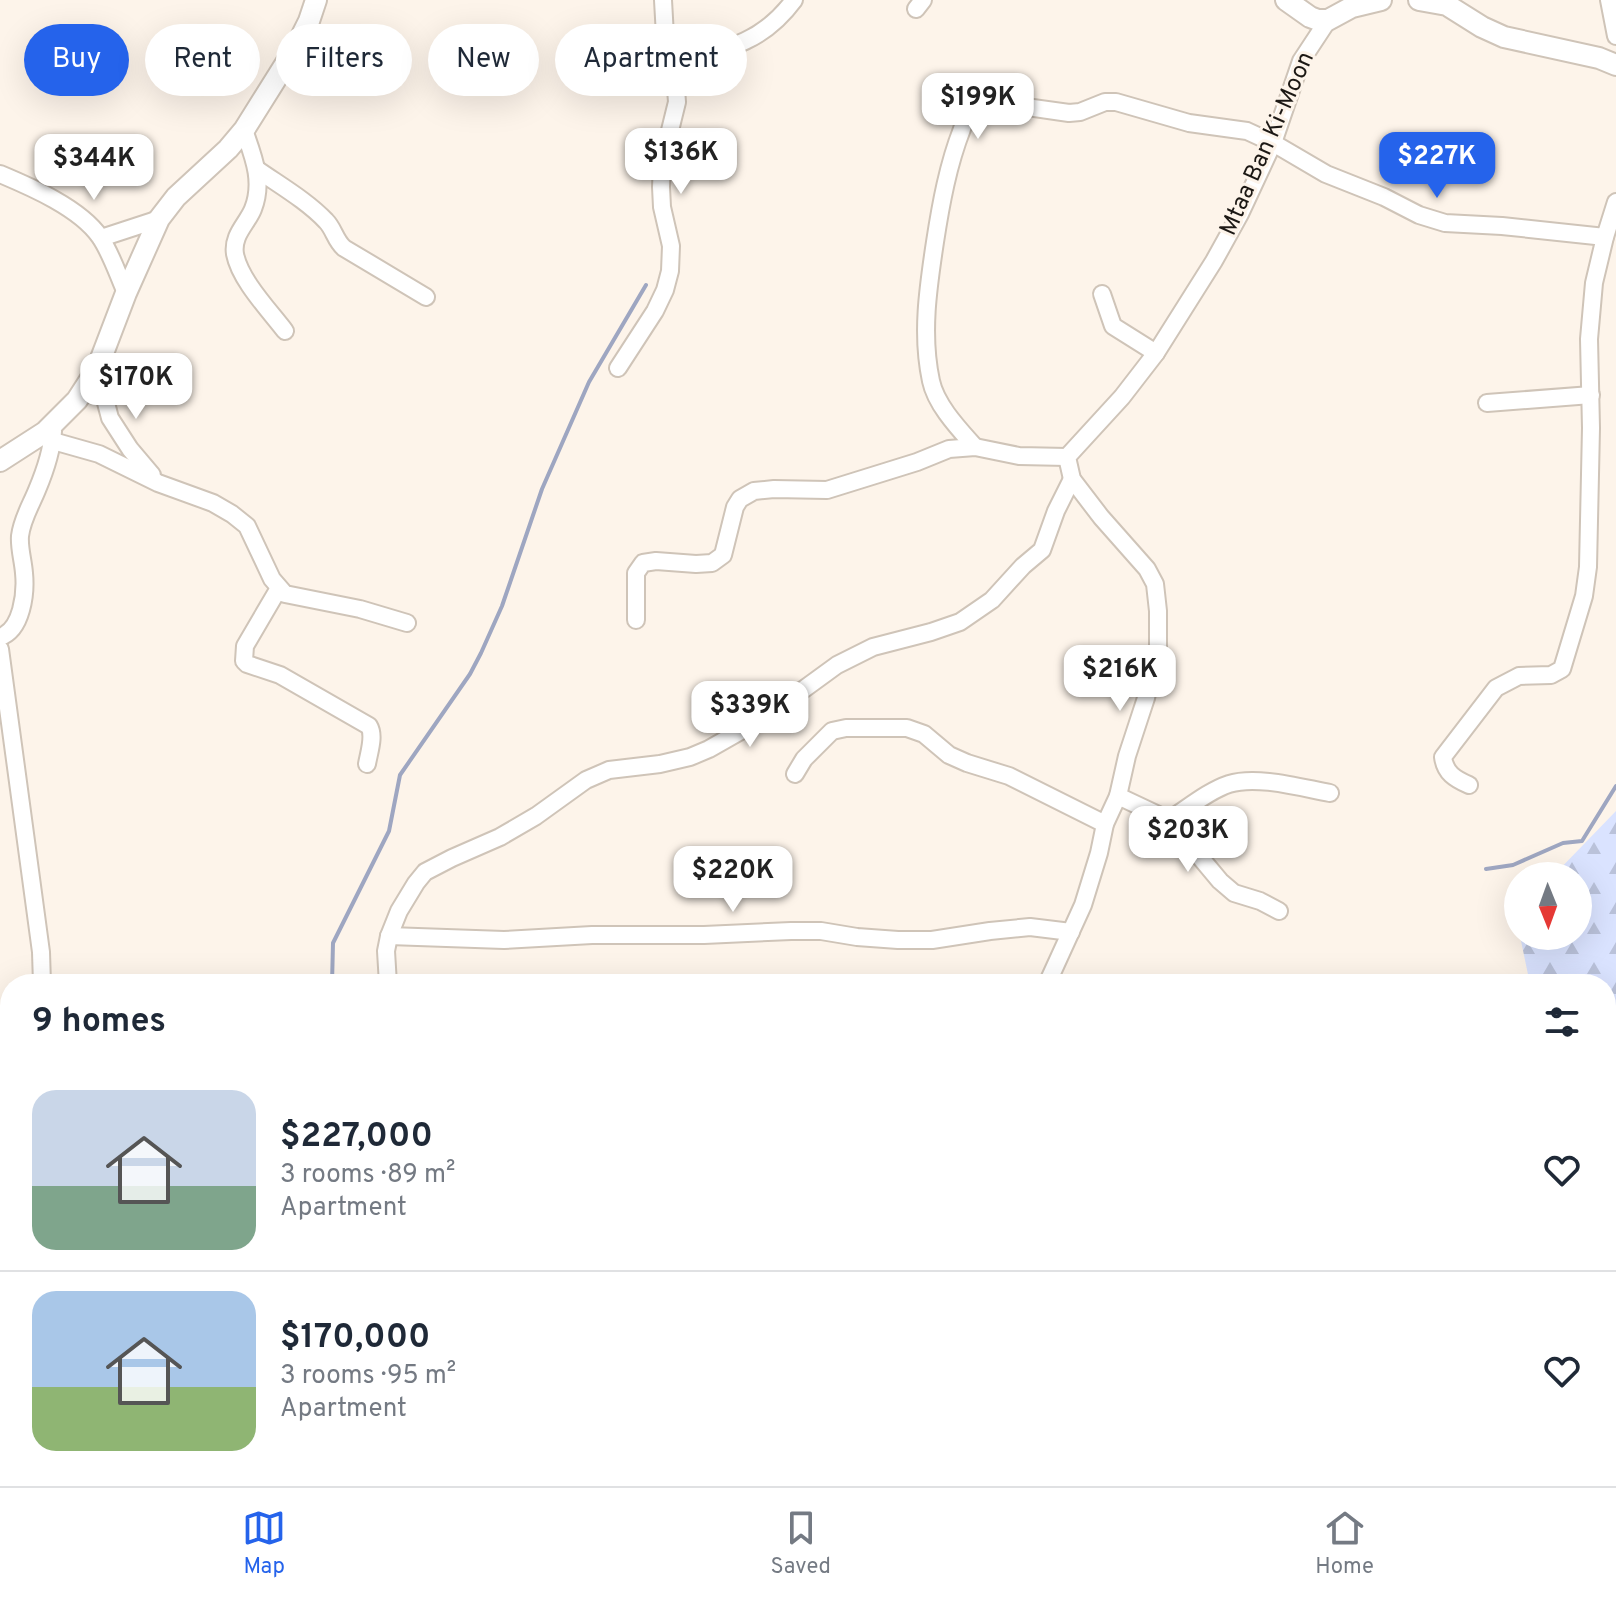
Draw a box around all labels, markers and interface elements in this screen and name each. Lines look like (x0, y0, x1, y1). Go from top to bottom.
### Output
chip: Buy (24, 24, 129, 96)
chip: Rent (145, 24, 260, 96)
chip: Filters (276, 24, 412, 96)
chip: New (428, 24, 539, 96)
chip: Apartment (555, 24, 747, 96)
street label: Mtaa Ban Ki-Moon (1214, 47, 1322, 241)
pin: $199K (922, 73, 1034, 141)
text: $199K (940, 82, 1016, 115)
pin: $136K (625, 128, 737, 196)
pin: $227K (1381, 132, 1493, 200)
pin: $344K (38, 134, 150, 202)
text: $136K (643, 137, 719, 170)
text: $227K (1397, 141, 1477, 174)
text: $344K (52, 143, 136, 176)
pin: $170K (80, 353, 192, 421)
text: $170K (98, 362, 174, 395)
pin: $216K (1064, 645, 1176, 713)
text: $216K (1082, 654, 1158, 687)
pin: $339K (694, 681, 806, 749)
text: $339K (709, 690, 791, 723)
pin: $203K (1132, 806, 1244, 874)
text: $203K (1147, 815, 1229, 848)
pin: $220K (677, 846, 789, 914)
text: $220K (692, 855, 775, 888)
north arrow (1504, 862, 1592, 950)
map controls (1504, 862, 1592, 950)
icon: filters (1540, 1000, 1584, 1044)
text: 9 homes (32, 1001, 166, 1044)
text: $227,000 (280, 1116, 433, 1159)
icon: home (96, 1122, 192, 1218)
icon: heart (1540, 1148, 1584, 1192)
text: 3 rooms · 89 m² (280, 1159, 455, 1192)
text: Apartment (280, 1192, 407, 1225)
text: $170,000 (280, 1317, 430, 1360)
icon: home (96, 1323, 192, 1419)
icon: heart (1540, 1349, 1584, 1393)
text: 3 rooms · 95 m² (280, 1360, 456, 1393)
text: Apartment (280, 1393, 407, 1426)
tab: Map (242, 1506, 286, 1581)
tab: Saved (771, 1506, 831, 1581)
tab: Home (1315, 1506, 1374, 1581)

